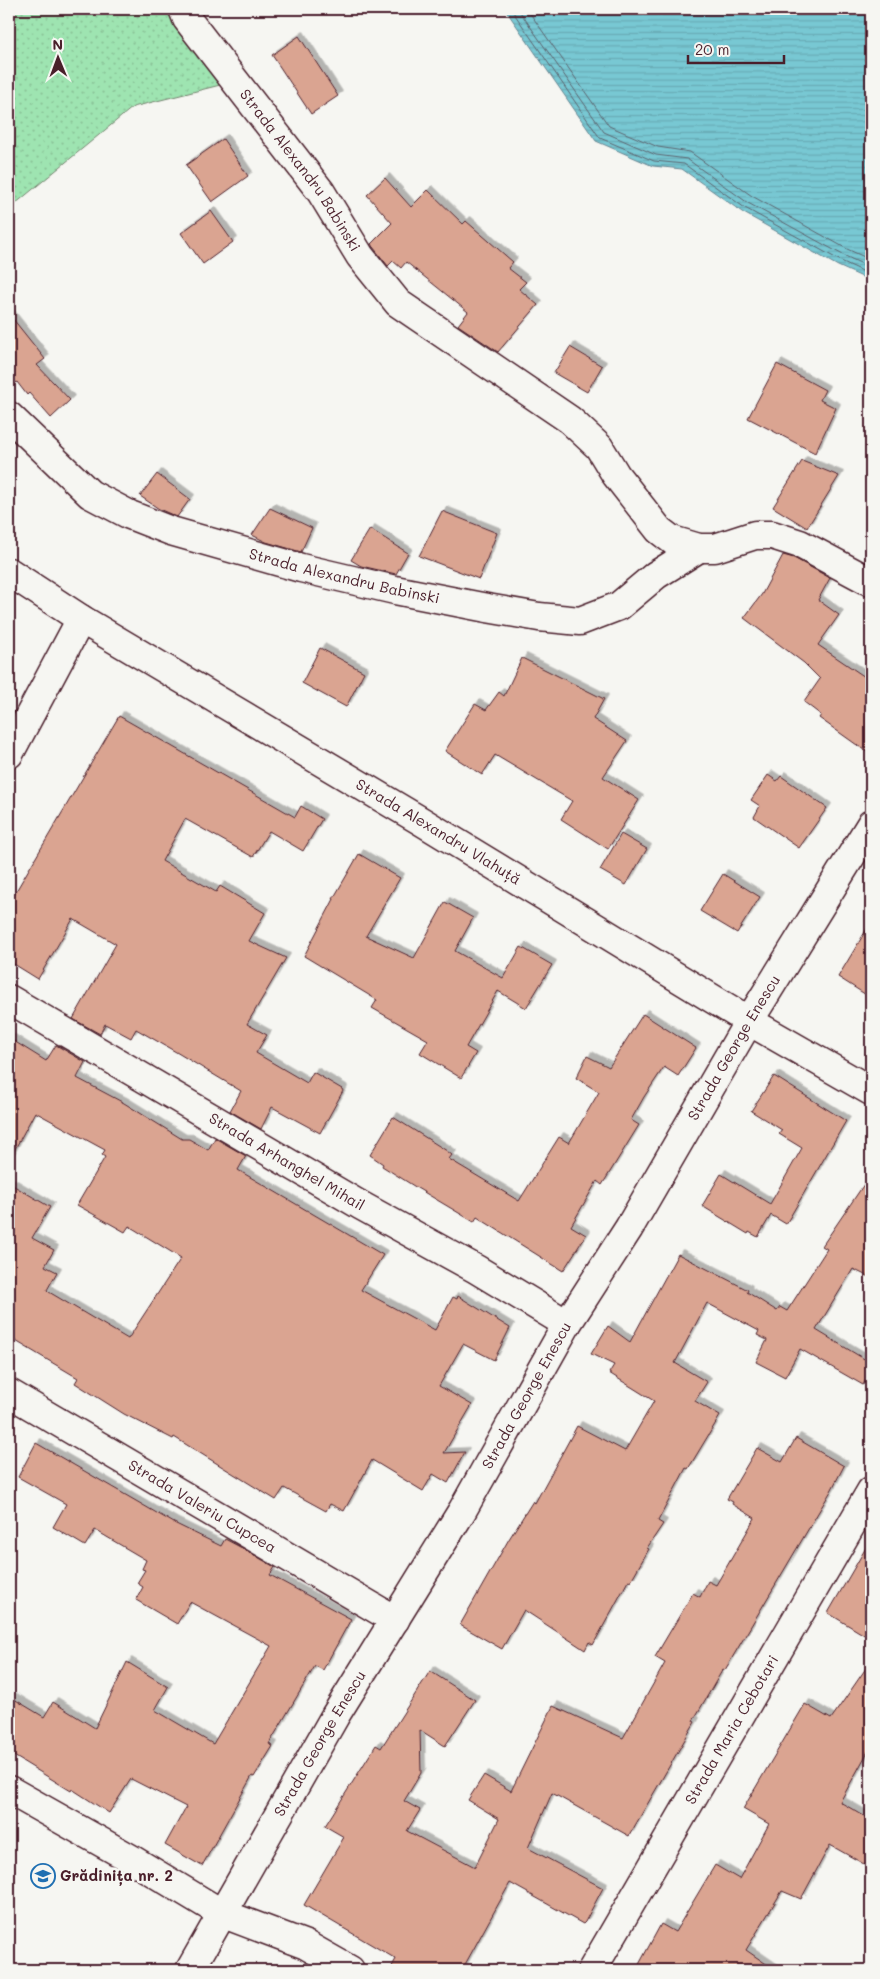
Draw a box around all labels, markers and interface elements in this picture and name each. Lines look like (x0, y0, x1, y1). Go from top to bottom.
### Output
north arrow (32, 32, 82, 82)
scale bar (688, 32, 784, 64)
text: N (52, 35, 63, 54)
text: 20 m (695, 39, 729, 59)
street label: Strada Alexandru Babinski (236, 85, 366, 255)
street label: Strada Alexandru Babinski (247, 543, 442, 608)
street label: Strada Аlexandru Vlahuță (353, 774, 525, 889)
street label: Strada George Enescu (683, 971, 784, 1124)
street label: Strada Arhanghel Mihail (206, 1108, 369, 1215)
street label: Strada George Enescu (477, 1318, 575, 1472)
street label: Strada Valeriu Cupcea (125, 1454, 280, 1557)
street label: Strada Maria Cebotari (680, 1651, 782, 1808)
street label: Strada George Enescu (269, 1666, 370, 1820)
school or university icon: Grădinița nr. 2 (30, 1863, 56, 1889)
place label: Grădinița nr. 2 (60, 1865, 173, 1886)

